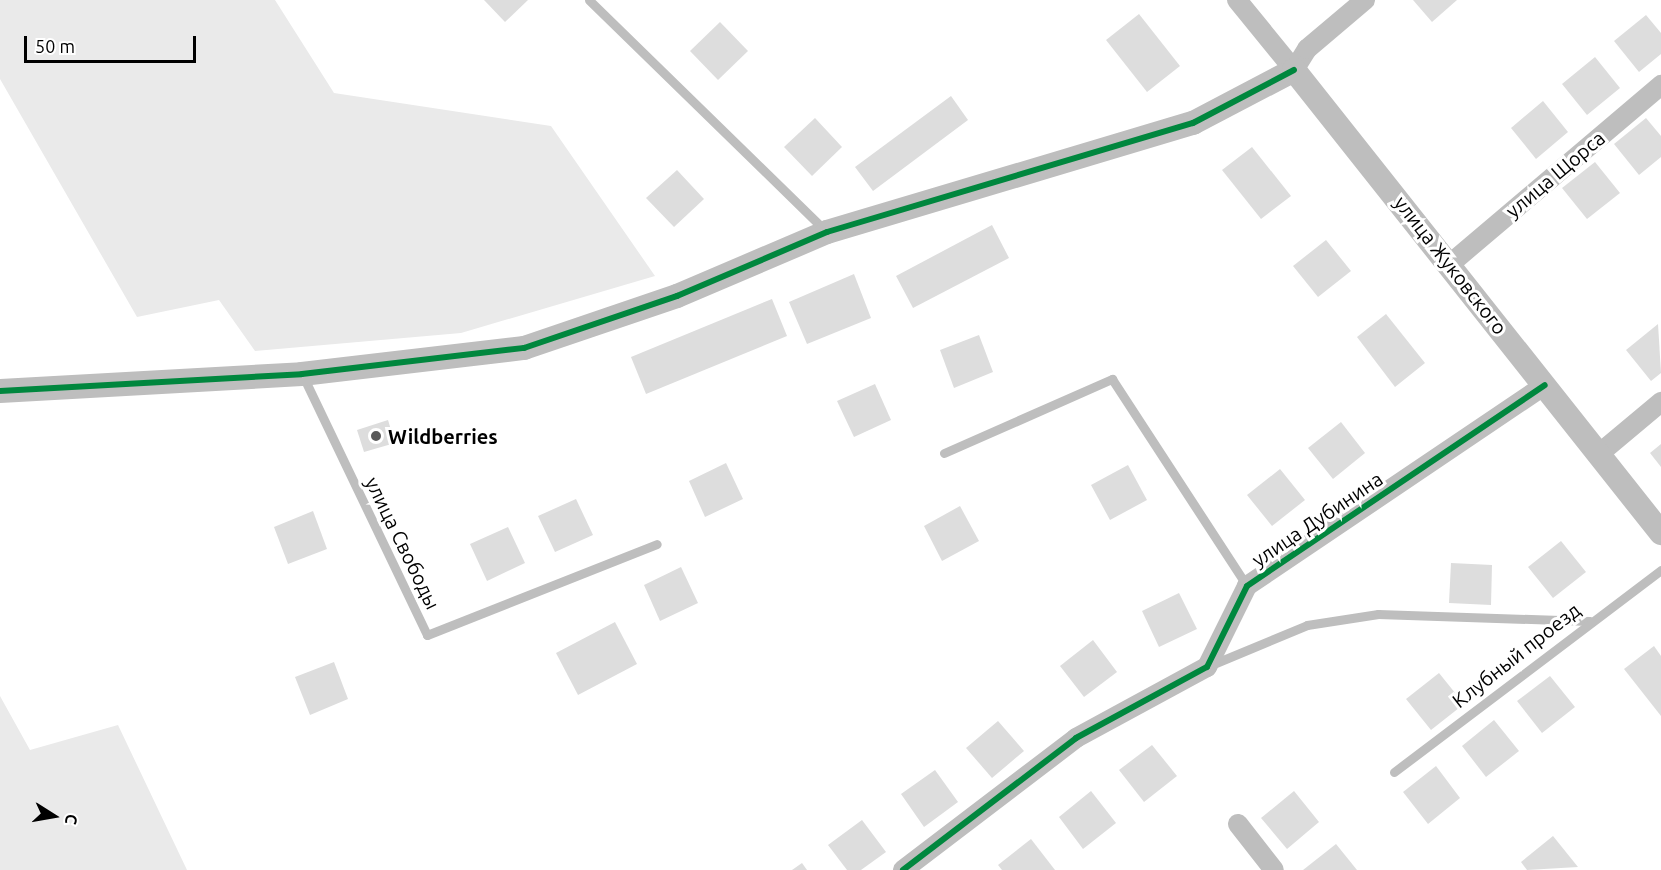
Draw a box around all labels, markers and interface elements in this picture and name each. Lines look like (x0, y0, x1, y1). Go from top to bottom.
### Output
scale bar (27, 24, 200, 62)
text: 50 m (35, 36, 75, 56)
street label: улица Щорса (1501, 126, 1609, 222)
street label: улица Жуковского (1390, 191, 1512, 339)
place label: Wildberries (388, 424, 498, 448)
marker: Wildberries (369, 429, 383, 443)
street label: улица Дубинина (1247, 466, 1387, 572)
street label: улица Свободы (361, 473, 445, 613)
street label: Клубный проезд (1447, 598, 1585, 712)
north arrow (24, 786, 84, 846)
text: С (62, 813, 81, 826)

